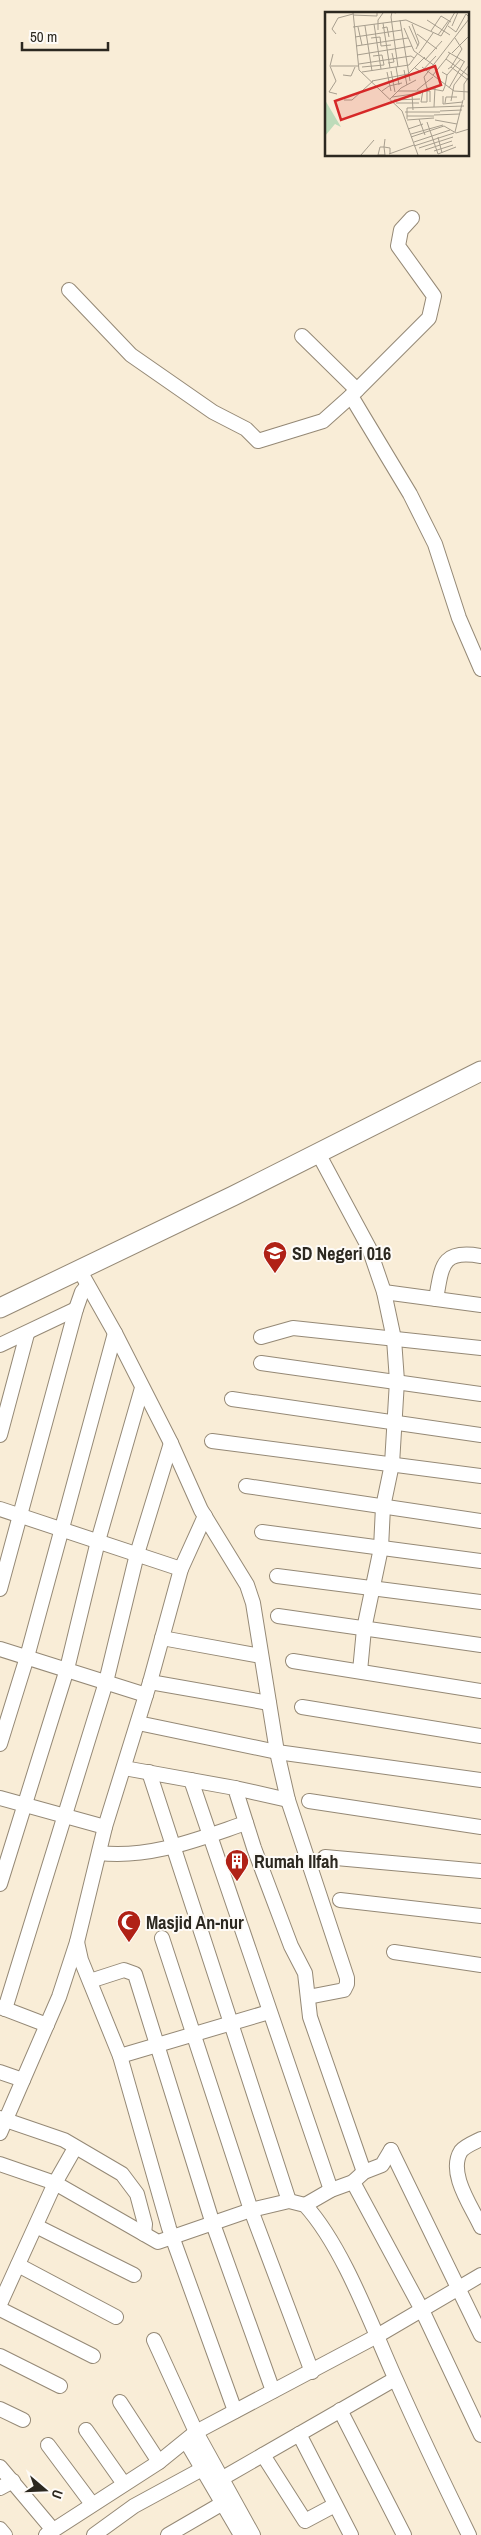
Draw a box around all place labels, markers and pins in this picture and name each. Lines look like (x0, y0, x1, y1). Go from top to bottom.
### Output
school or university icon: SD Negeri 016 (262, 1240, 288, 1274)
place label: SD Negeri 016 (292, 1241, 391, 1266)
building icon: Rumah Ilfah (224, 1848, 250, 1882)
place label: Rumah Ilfah (254, 1849, 338, 1874)
mosque icon: Masjid An-nur (116, 1909, 142, 1943)
place label: Masjid An-nur (146, 1910, 244, 1935)

